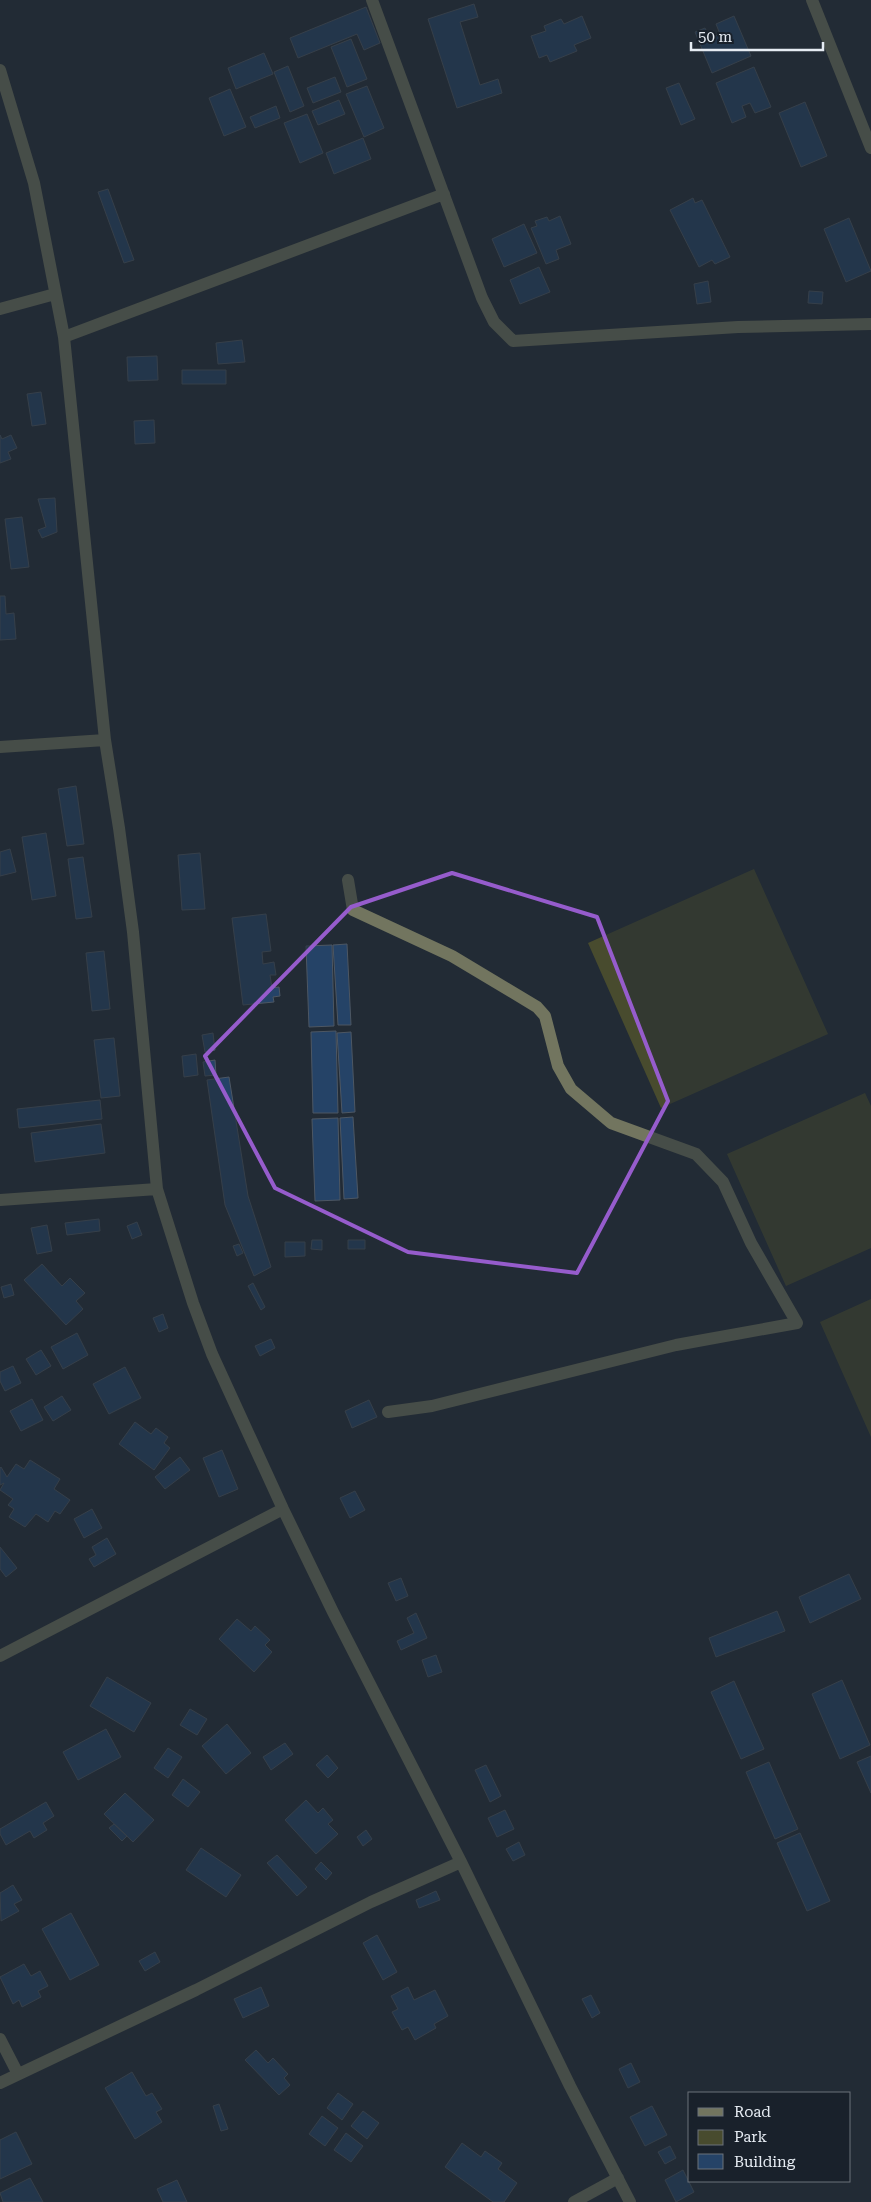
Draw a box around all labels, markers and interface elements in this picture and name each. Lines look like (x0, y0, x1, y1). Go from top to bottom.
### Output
scale bar (691, 20, 824, 52)
text: 50 m (698, 28, 733, 46)
legend (688, 2092, 851, 2182)
text: Road (734, 2103, 771, 2121)
text: Park (734, 2128, 768, 2146)
text: Building (734, 2153, 796, 2171)

